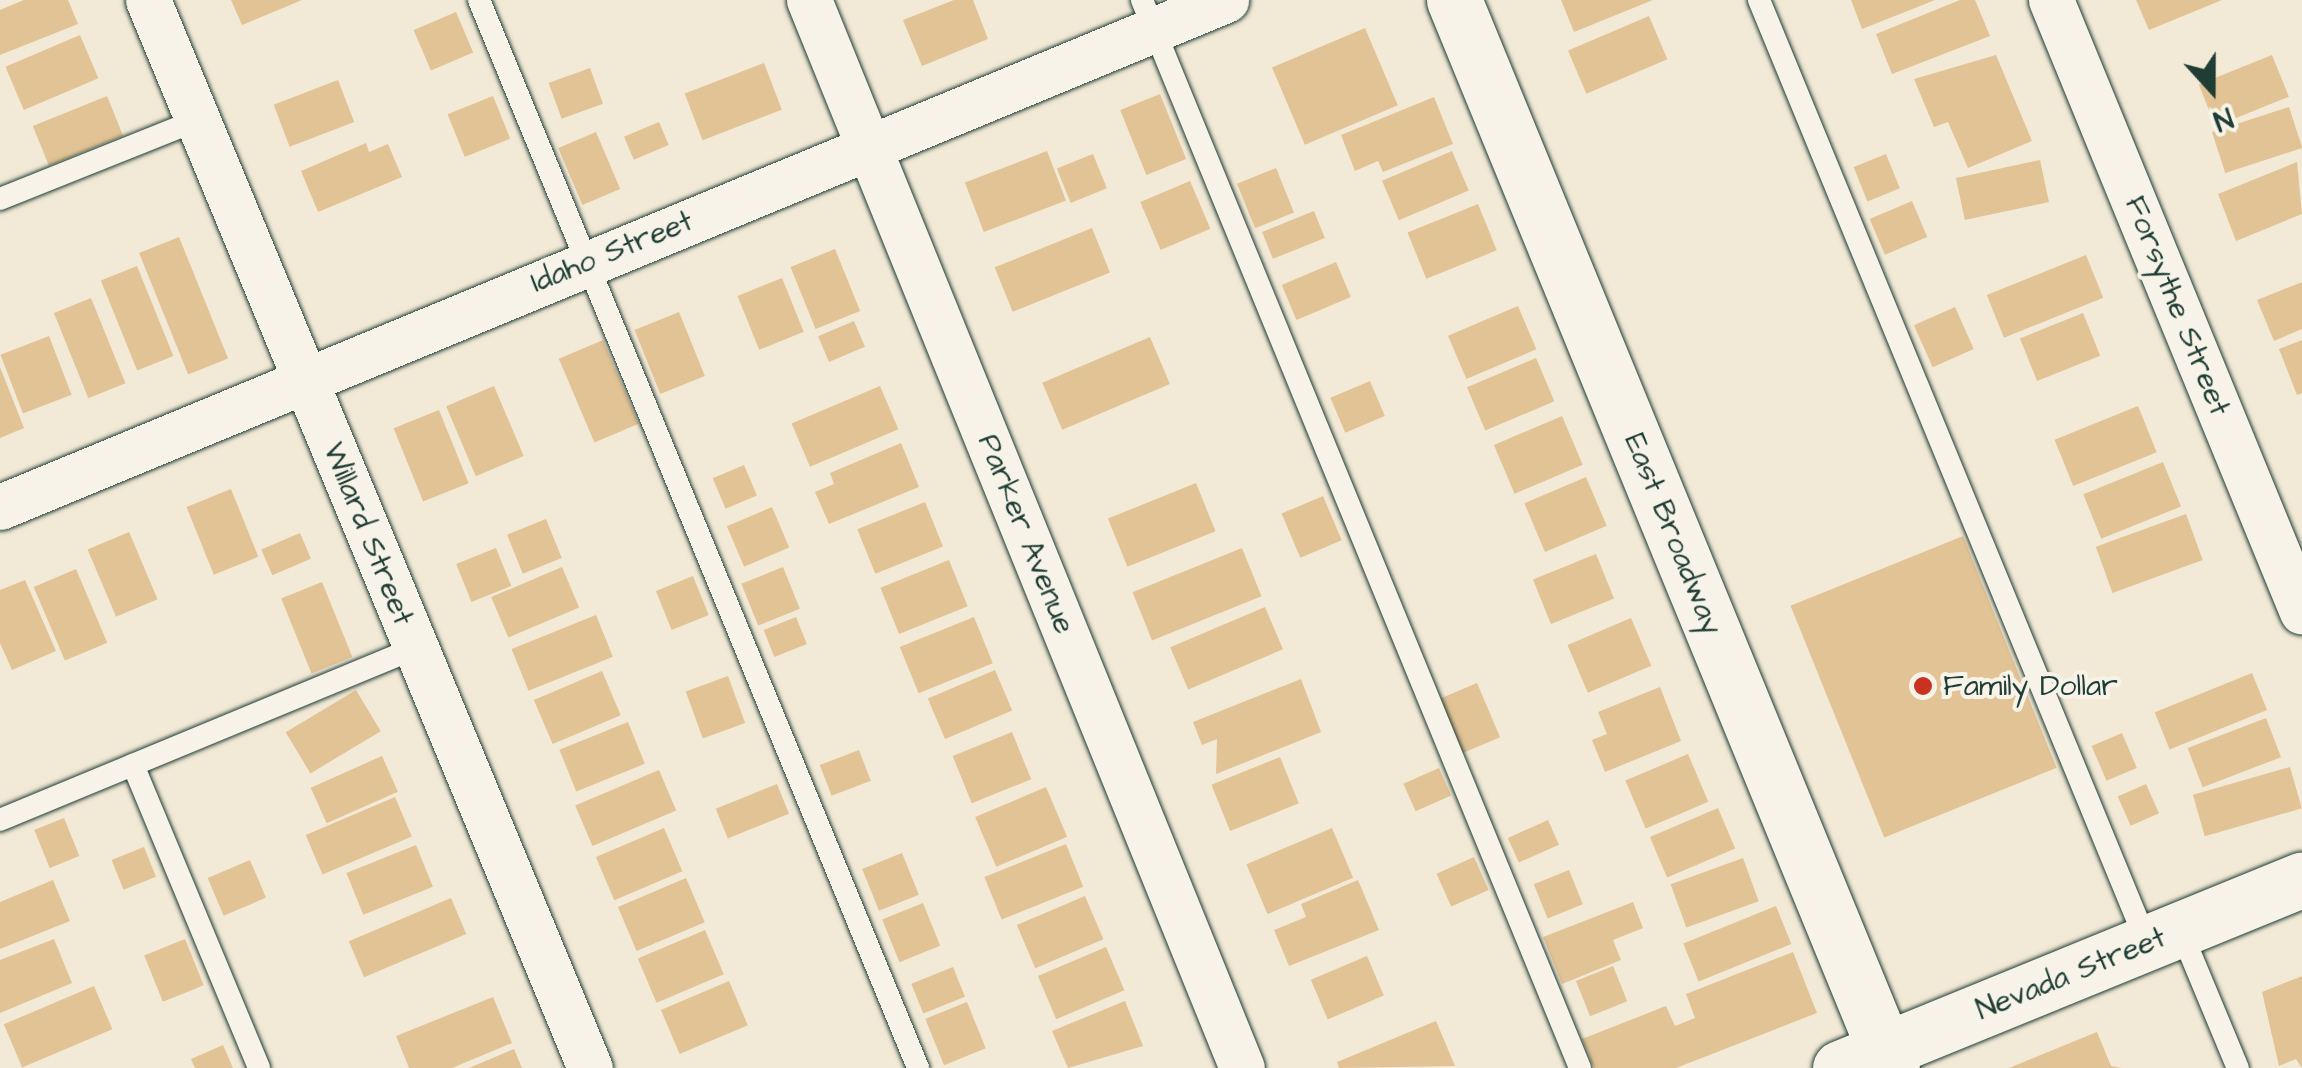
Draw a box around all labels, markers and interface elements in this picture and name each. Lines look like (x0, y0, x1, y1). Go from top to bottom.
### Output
north arrow (2162, 40, 2262, 140)
text: N (2208, 97, 2238, 140)
street label: Forsythe Street (2117, 191, 2237, 421)
street label: Idaho Street (526, 203, 698, 301)
street label: East Broadway (1616, 428, 1730, 640)
street label: Parker Avenue (970, 429, 1082, 639)
street label: Willard Street (315, 437, 421, 631)
place label: Family Dollar (1943, 668, 2118, 704)
marker: Family Dollar (1912, 675, 1934, 697)
street label: Nevada Street (1971, 920, 2171, 1028)

